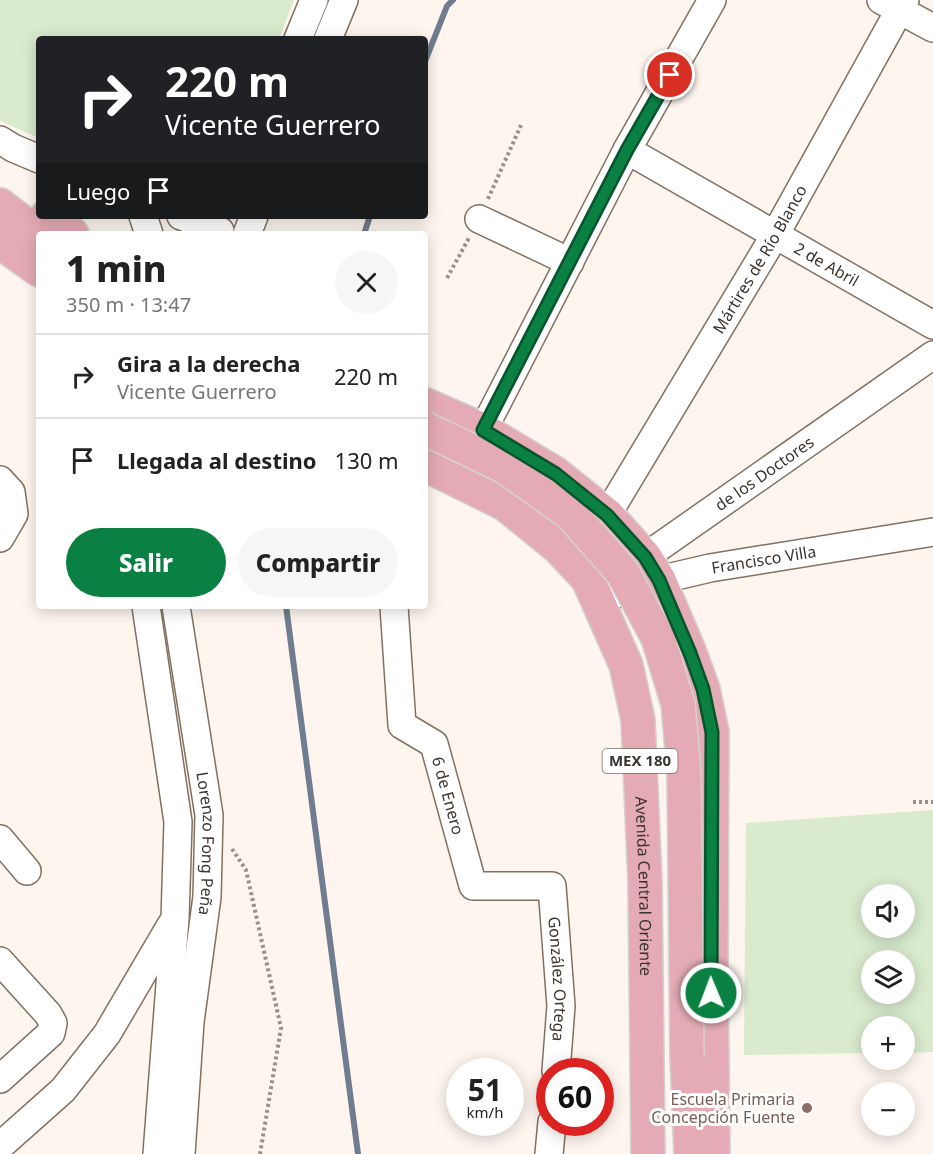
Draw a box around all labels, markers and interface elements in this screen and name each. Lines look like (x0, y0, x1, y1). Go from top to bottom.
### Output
pin (644, 49, 695, 100)
text: 220 m (165, 52, 289, 109)
icon: arrive (653, 58, 686, 91)
icon: right (66, 60, 144, 138)
text: Vicente Guerrero (165, 106, 381, 143)
icon: arrive (142, 174, 175, 207)
text: Luego (66, 176, 130, 206)
street label: Mártires de Río Blanco (707, 181, 812, 338)
street label: 2 de Abril (790, 237, 863, 291)
text: 1 min (66, 244, 167, 293)
button: close (335, 251, 398, 314)
text: 350 m · 13:47 (66, 291, 191, 318)
text: Gira a la derecha (117, 348, 301, 378)
icon: right (66, 360, 99, 393)
text: 220 m (334, 361, 398, 391)
text: Vicente Guerrero (117, 378, 277, 405)
street label: de los Doctores (710, 431, 818, 516)
icon: arrive (66, 444, 99, 477)
text: Llegada al destino (117, 445, 317, 475)
text: 130 m (335, 445, 399, 475)
button: Salir (66, 528, 226, 597)
button: Compartir (238, 528, 398, 597)
street label: Francisco Villa (710, 540, 818, 579)
road number: MEX 180 (602, 749, 678, 773)
street label: 6 de Enero (427, 754, 469, 837)
street label: Lorenzo Fong Peña (191, 770, 220, 917)
street label: Avenida Central Oriente (630, 796, 657, 976)
map controls (861, 884, 915, 1136)
button: sound (861, 884, 915, 938)
street label: González Ortega (543, 916, 572, 1042)
button: layers (861, 950, 915, 1004)
position arrow (679, 961, 743, 1025)
button: + (861, 1016, 915, 1070)
speed limit sign: 60 (536, 1058, 614, 1136)
text: 51 (468, 1069, 502, 1110)
button: − (861, 1082, 915, 1136)
place label: Escuela Primaria Concepción Fuente (651, 1088, 795, 1128)
marker: Escuela Primaria Concepción Fuente (800, 1101, 814, 1115)
text: km/h (467, 1102, 503, 1122)

